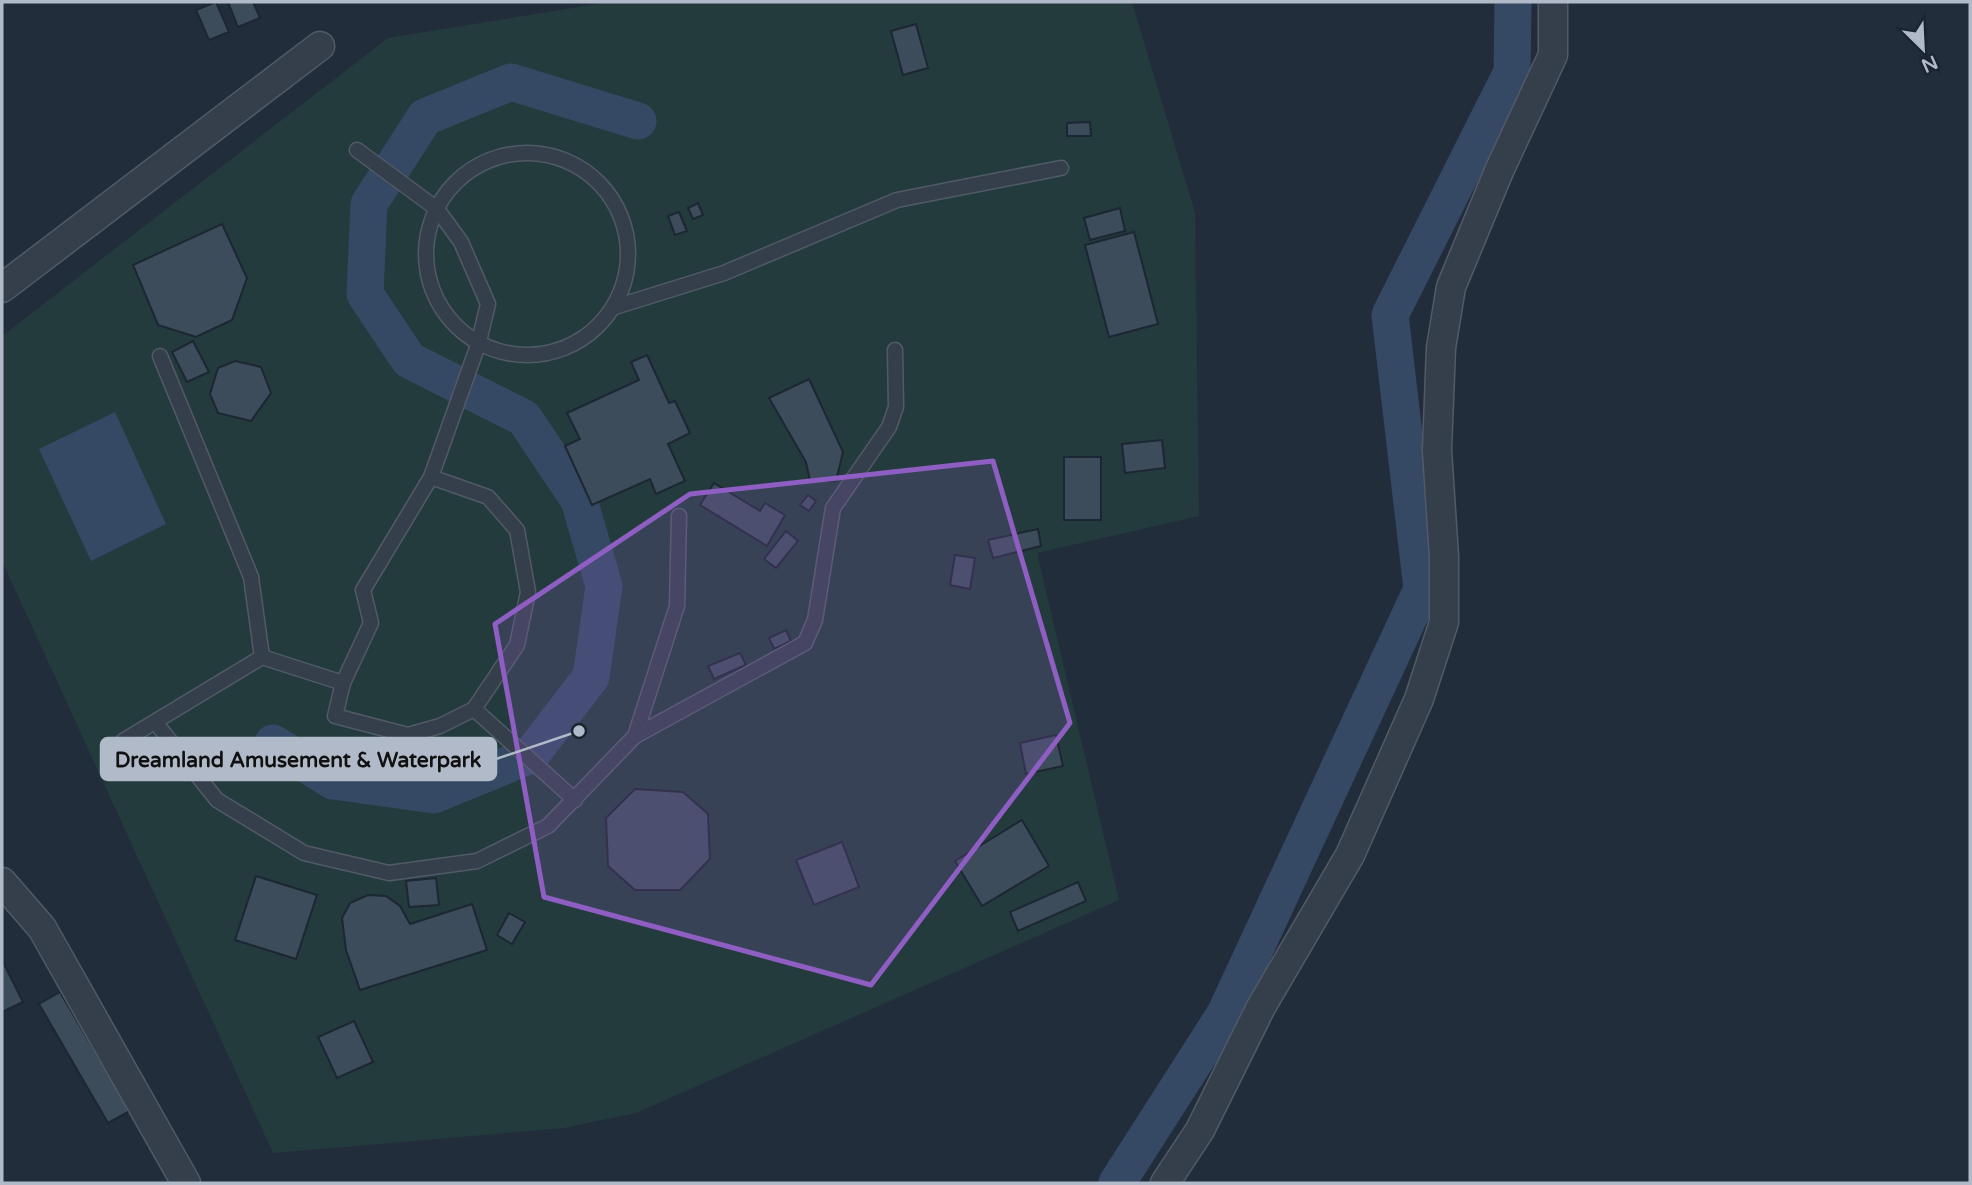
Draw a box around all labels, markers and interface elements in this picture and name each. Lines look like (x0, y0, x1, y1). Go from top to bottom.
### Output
north arrow (1888, 14, 1958, 84)
text: N (1918, 50, 1941, 77)
callout: Dreamland Amusement & Waterpark (101, 738, 496, 780)
text: Dreamland Amusement & Waterpark (115, 748, 482, 773)

